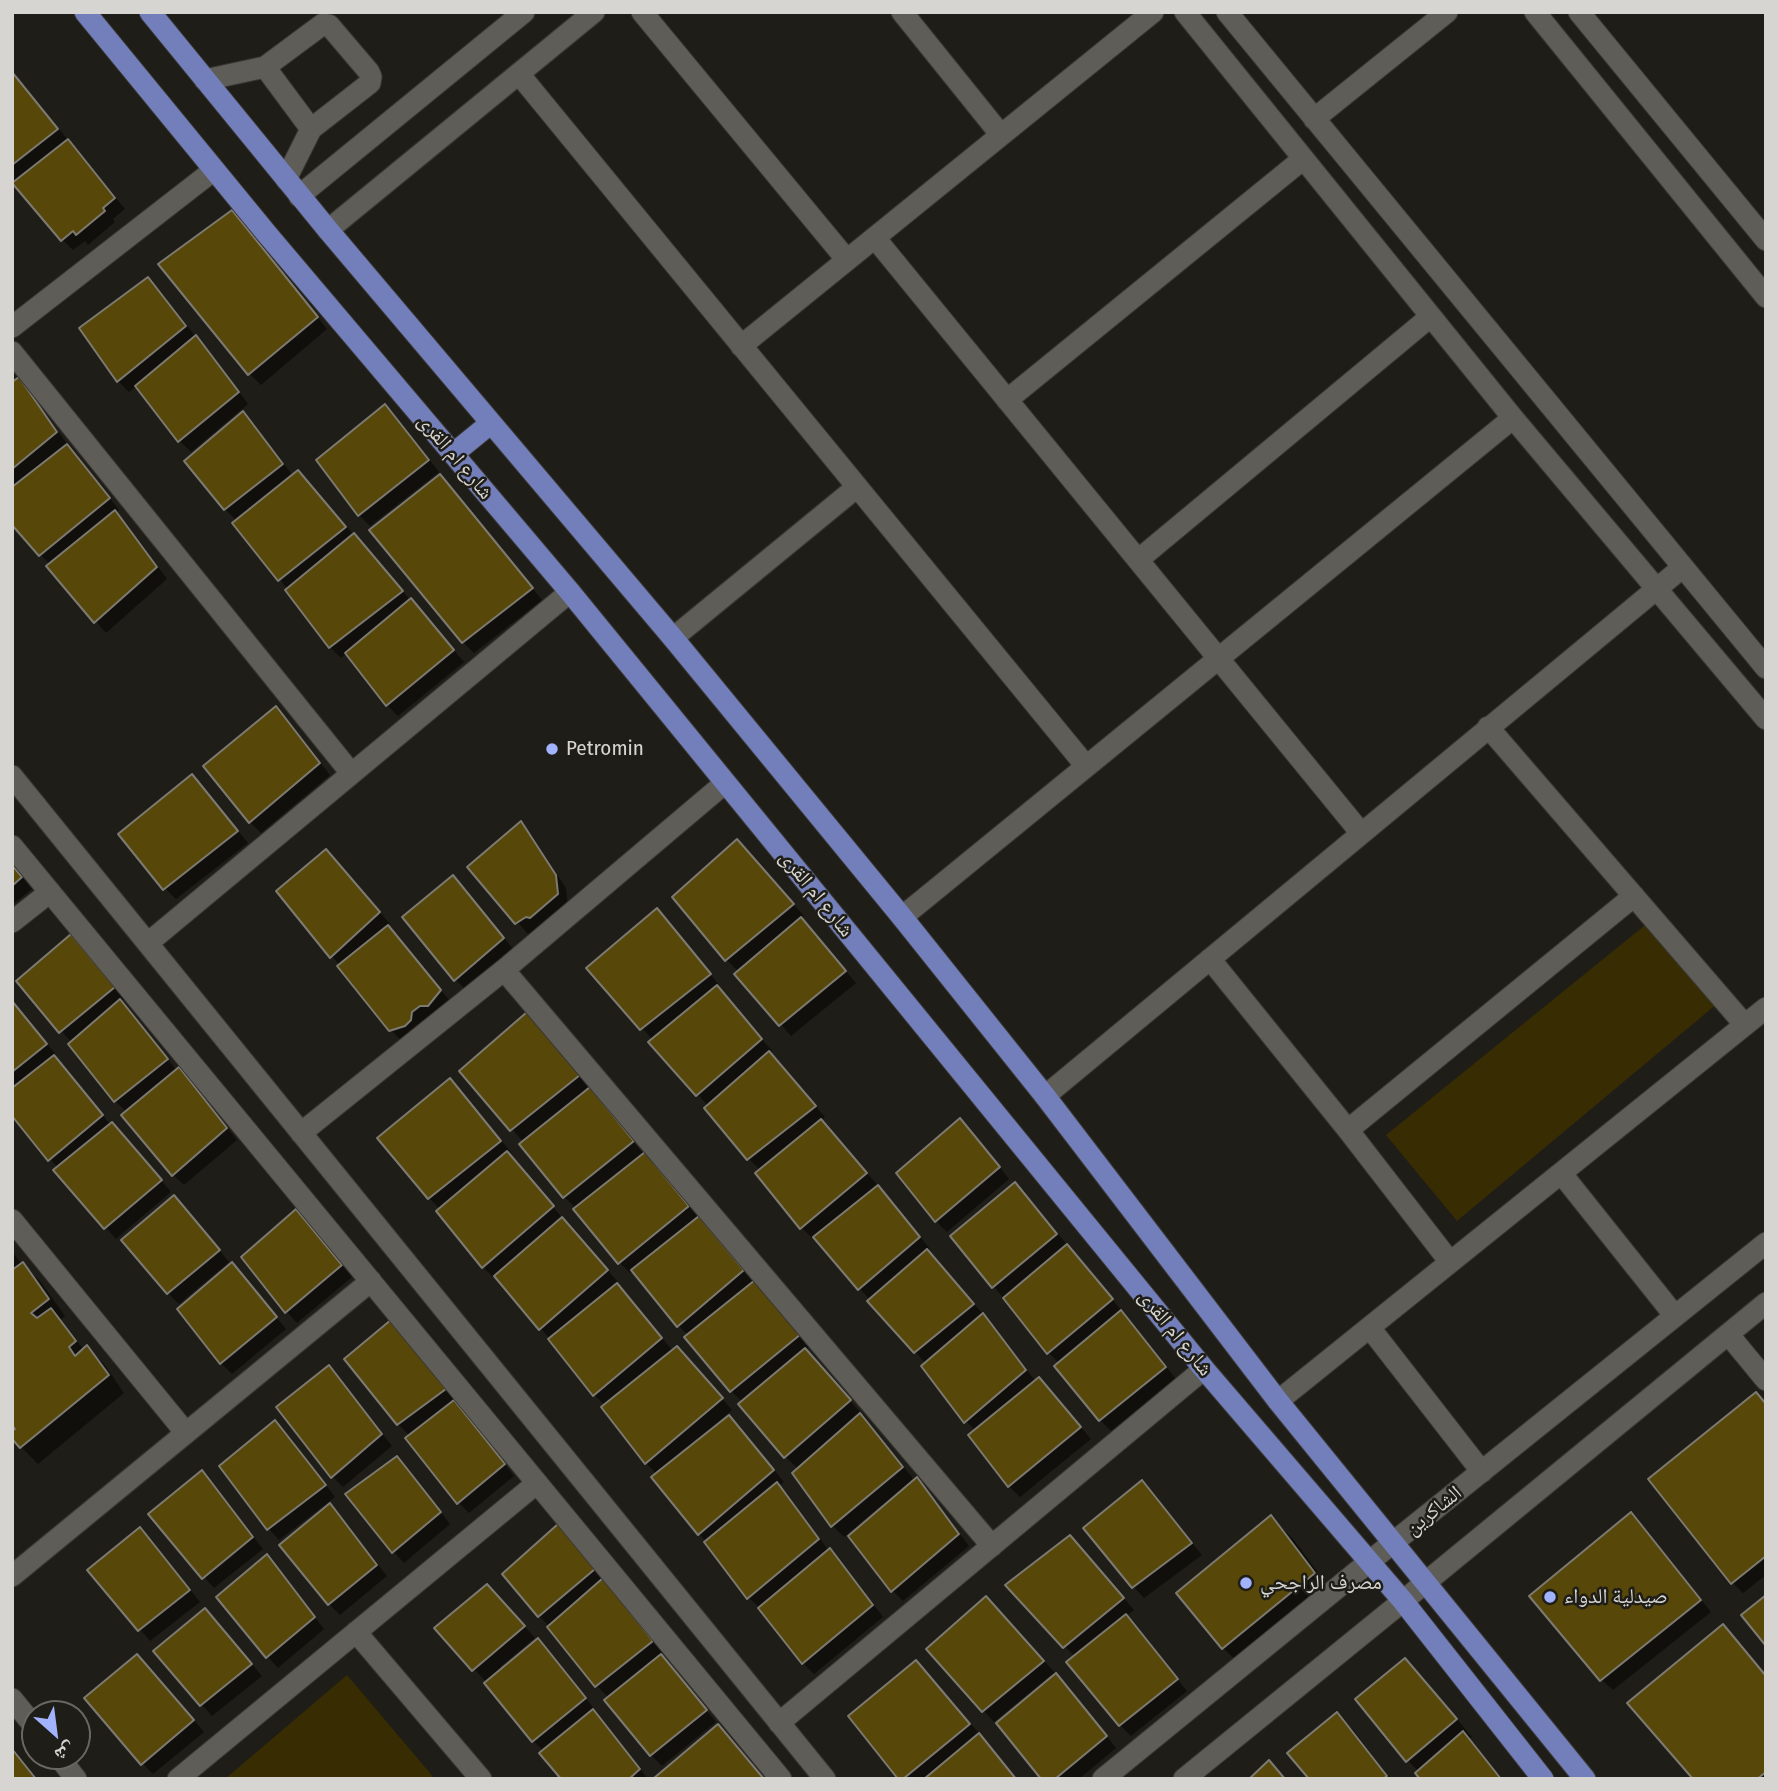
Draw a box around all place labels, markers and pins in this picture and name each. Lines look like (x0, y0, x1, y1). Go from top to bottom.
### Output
place label: Petromin (566, 736, 644, 762)
marker: Petromin (544, 741, 560, 757)
place label: مصرف الراجحي (1260, 1570, 1382, 1596)
marker: مصرف الراجحي (1238, 1575, 1254, 1591)
place label: صيدلية الدواء (1564, 1584, 1668, 1610)
marker: صيدلية الدواء (1542, 1589, 1558, 1605)

